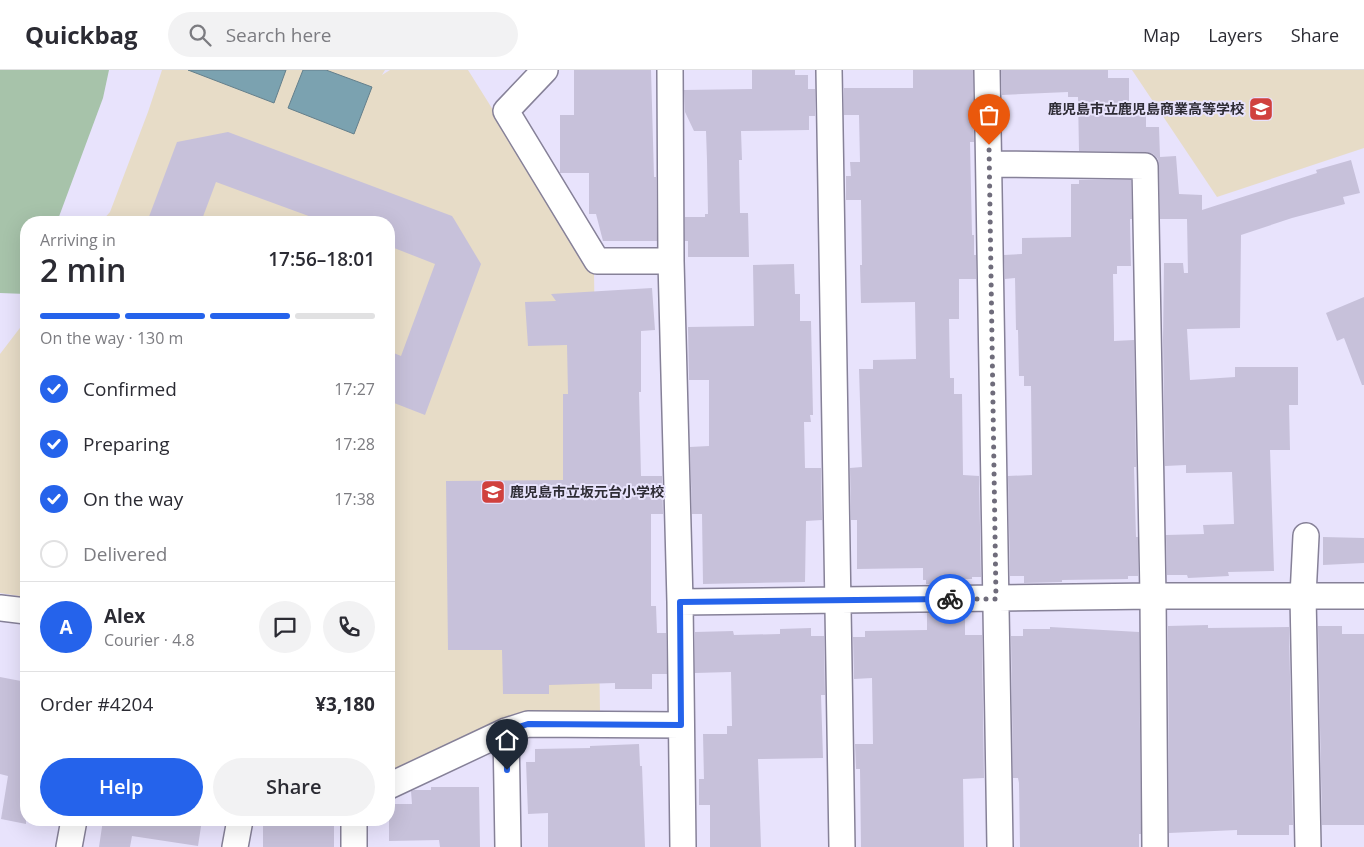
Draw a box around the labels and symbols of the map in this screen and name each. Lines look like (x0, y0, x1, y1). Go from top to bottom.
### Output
pin (968, 94, 1010, 145)
school or university icon: 鹿児島市立鹿児島商業高等学校 (1248, 96, 1274, 122)
place label: 鹿児島市立鹿児島商業高等学校 (1048, 99, 1244, 118)
school or university icon: 鹿児島市立坂元台小学校 (480, 479, 506, 505)
place label: 鹿児島市立坂元台小学校 (510, 482, 664, 501)
courier (925, 574, 975, 624)
pin (486, 719, 528, 770)

